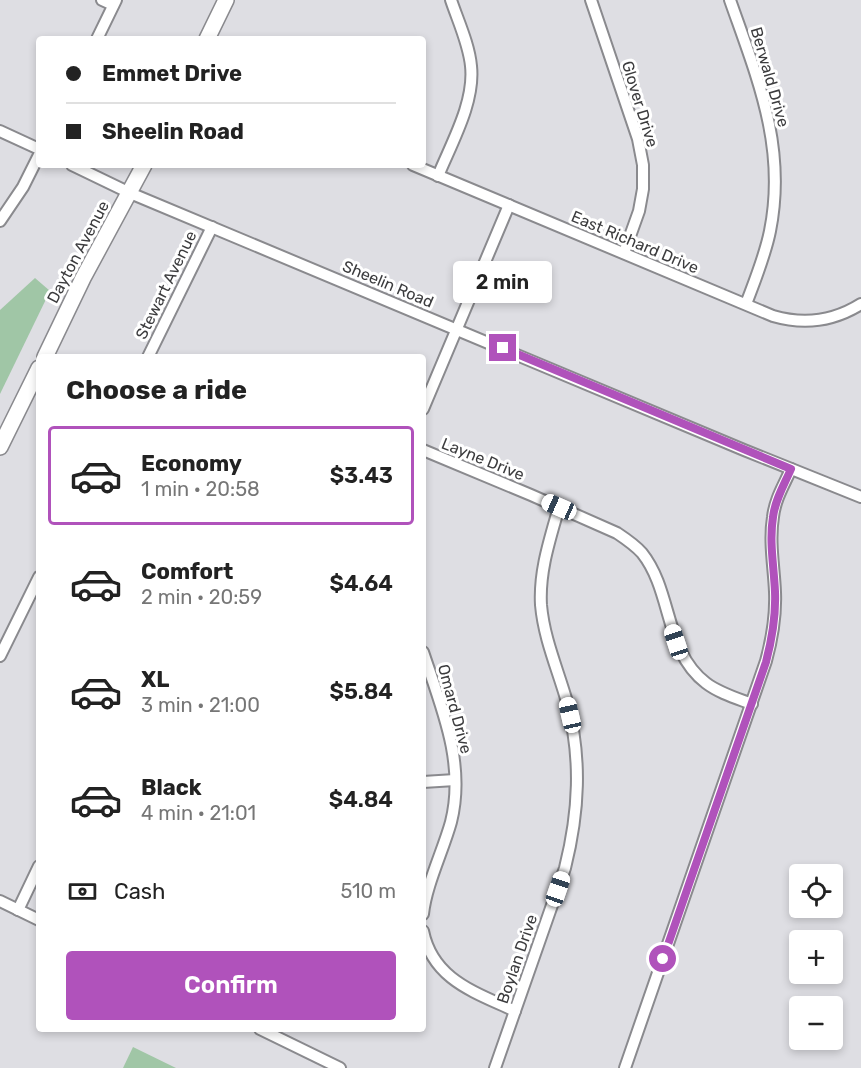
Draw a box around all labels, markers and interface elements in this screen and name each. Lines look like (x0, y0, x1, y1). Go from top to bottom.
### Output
street label: Berwald Drive (747, 25, 793, 129)
street label: Glover Drive (618, 59, 662, 150)
text: Emmet Drive (102, 60, 242, 87)
text: Sheelin Road (102, 118, 244, 145)
street label: Dayton Avenue (43, 198, 113, 306)
street label: East Richard Drive (568, 207, 702, 277)
street label: Stewart Avenue (132, 228, 200, 342)
street label: Sheelin Road (340, 256, 436, 312)
callout: 2 min (454, 261, 552, 303)
text: 2 min (476, 270, 529, 294)
route end (489, 334, 516, 361)
text: Choose a ride (66, 374, 247, 406)
street label: Layne Drive (439, 434, 527, 484)
icon: car (69, 449, 123, 503)
text: Economy (141, 450, 242, 477)
text: $3.43 (330, 462, 393, 489)
text: 1 min · 20:58 (141, 477, 260, 501)
car (539, 491, 579, 523)
icon: car (69, 557, 123, 611)
text: Comfort (141, 558, 233, 585)
text: $4.64 (329, 570, 393, 597)
text: 2 min · 20:59 (141, 585, 262, 609)
car (662, 622, 690, 662)
street label: Omard Drive (434, 662, 476, 756)
icon: car (69, 665, 123, 719)
text: XL (141, 666, 169, 693)
text: $5.84 (330, 678, 393, 705)
text: 3 min · 21:00 (141, 693, 260, 717)
car (557, 695, 583, 735)
icon: car (69, 773, 123, 827)
text: Black (141, 774, 202, 801)
text: $4.84 (329, 786, 393, 813)
text: 4 min · 21:01 (141, 801, 256, 825)
map controls (789, 864, 843, 1050)
button: locate (789, 864, 843, 918)
car (544, 869, 572, 909)
icon: cash (66, 875, 99, 908)
text: Cash (114, 878, 165, 905)
text: 510 m (340, 879, 396, 903)
street label: Boylan Drive (493, 912, 541, 1006)
button: + (789, 930, 843, 984)
route start (649, 945, 676, 972)
button: Confirm (66, 951, 396, 1020)
button: − (789, 996, 843, 1050)

